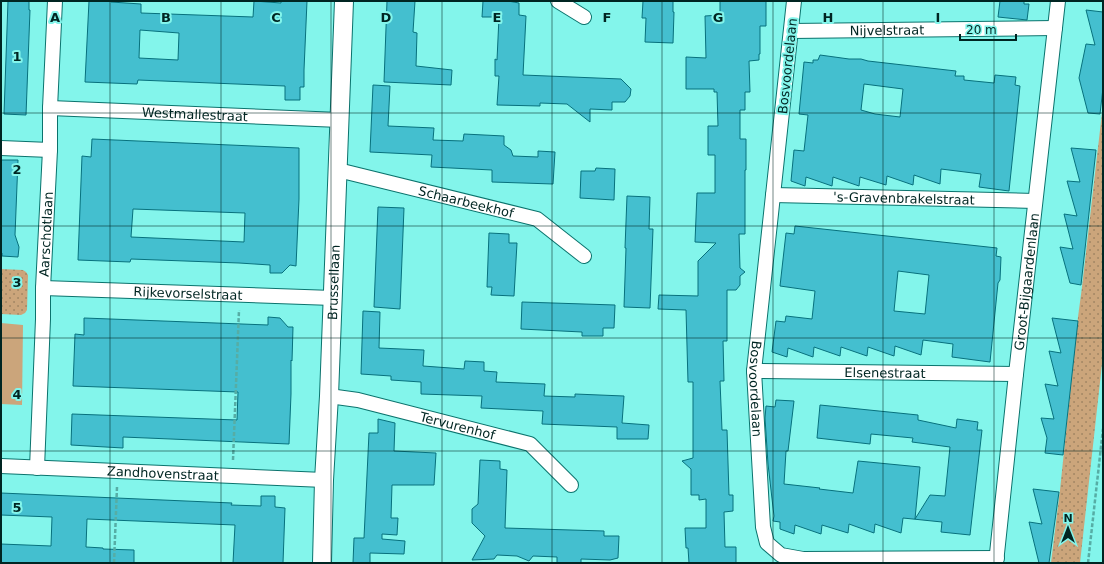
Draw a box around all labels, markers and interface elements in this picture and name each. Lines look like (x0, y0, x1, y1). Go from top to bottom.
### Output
text: A (50, 10, 60, 25)
text: B (161, 10, 171, 25)
text: C (271, 10, 281, 25)
text: D (381, 10, 392, 25)
text: E (493, 10, 501, 25)
text: F (603, 10, 611, 25)
text: G (713, 10, 723, 25)
text: H (823, 10, 833, 25)
text: I (936, 10, 940, 25)
scale bar (960, 16, 1016, 42)
street label: Bosvoordelaan (775, 17, 800, 115)
street label: Nijvelstraat (850, 22, 924, 38)
text: 20 m (966, 23, 997, 37)
text: 1 (12, 49, 22, 64)
street label: Westmallestraat (142, 105, 248, 124)
text: 2 (12, 162, 22, 177)
street label: Schaarbeekhof (417, 183, 516, 221)
street label: 's-Gravenbrakelstraat (833, 189, 975, 208)
street label: Aarschotlaan (37, 191, 56, 277)
street label: Groot-Bijgaardenlaan (1012, 212, 1042, 351)
street label: Brussellaan (325, 244, 343, 320)
text: 3 (12, 275, 22, 290)
street label: Rijkevorselstraat (133, 284, 243, 303)
street label: Bosvoordelaan (746, 340, 765, 437)
street label: Elsenestraat (844, 365, 926, 381)
text: 4 (12, 387, 22, 402)
street label: Tervurenhof (417, 409, 497, 443)
street label: Zandhovenstraat (107, 464, 219, 483)
text: 5 (12, 500, 22, 515)
north arrow (1048, 508, 1088, 548)
text: N (1063, 512, 1073, 525)

